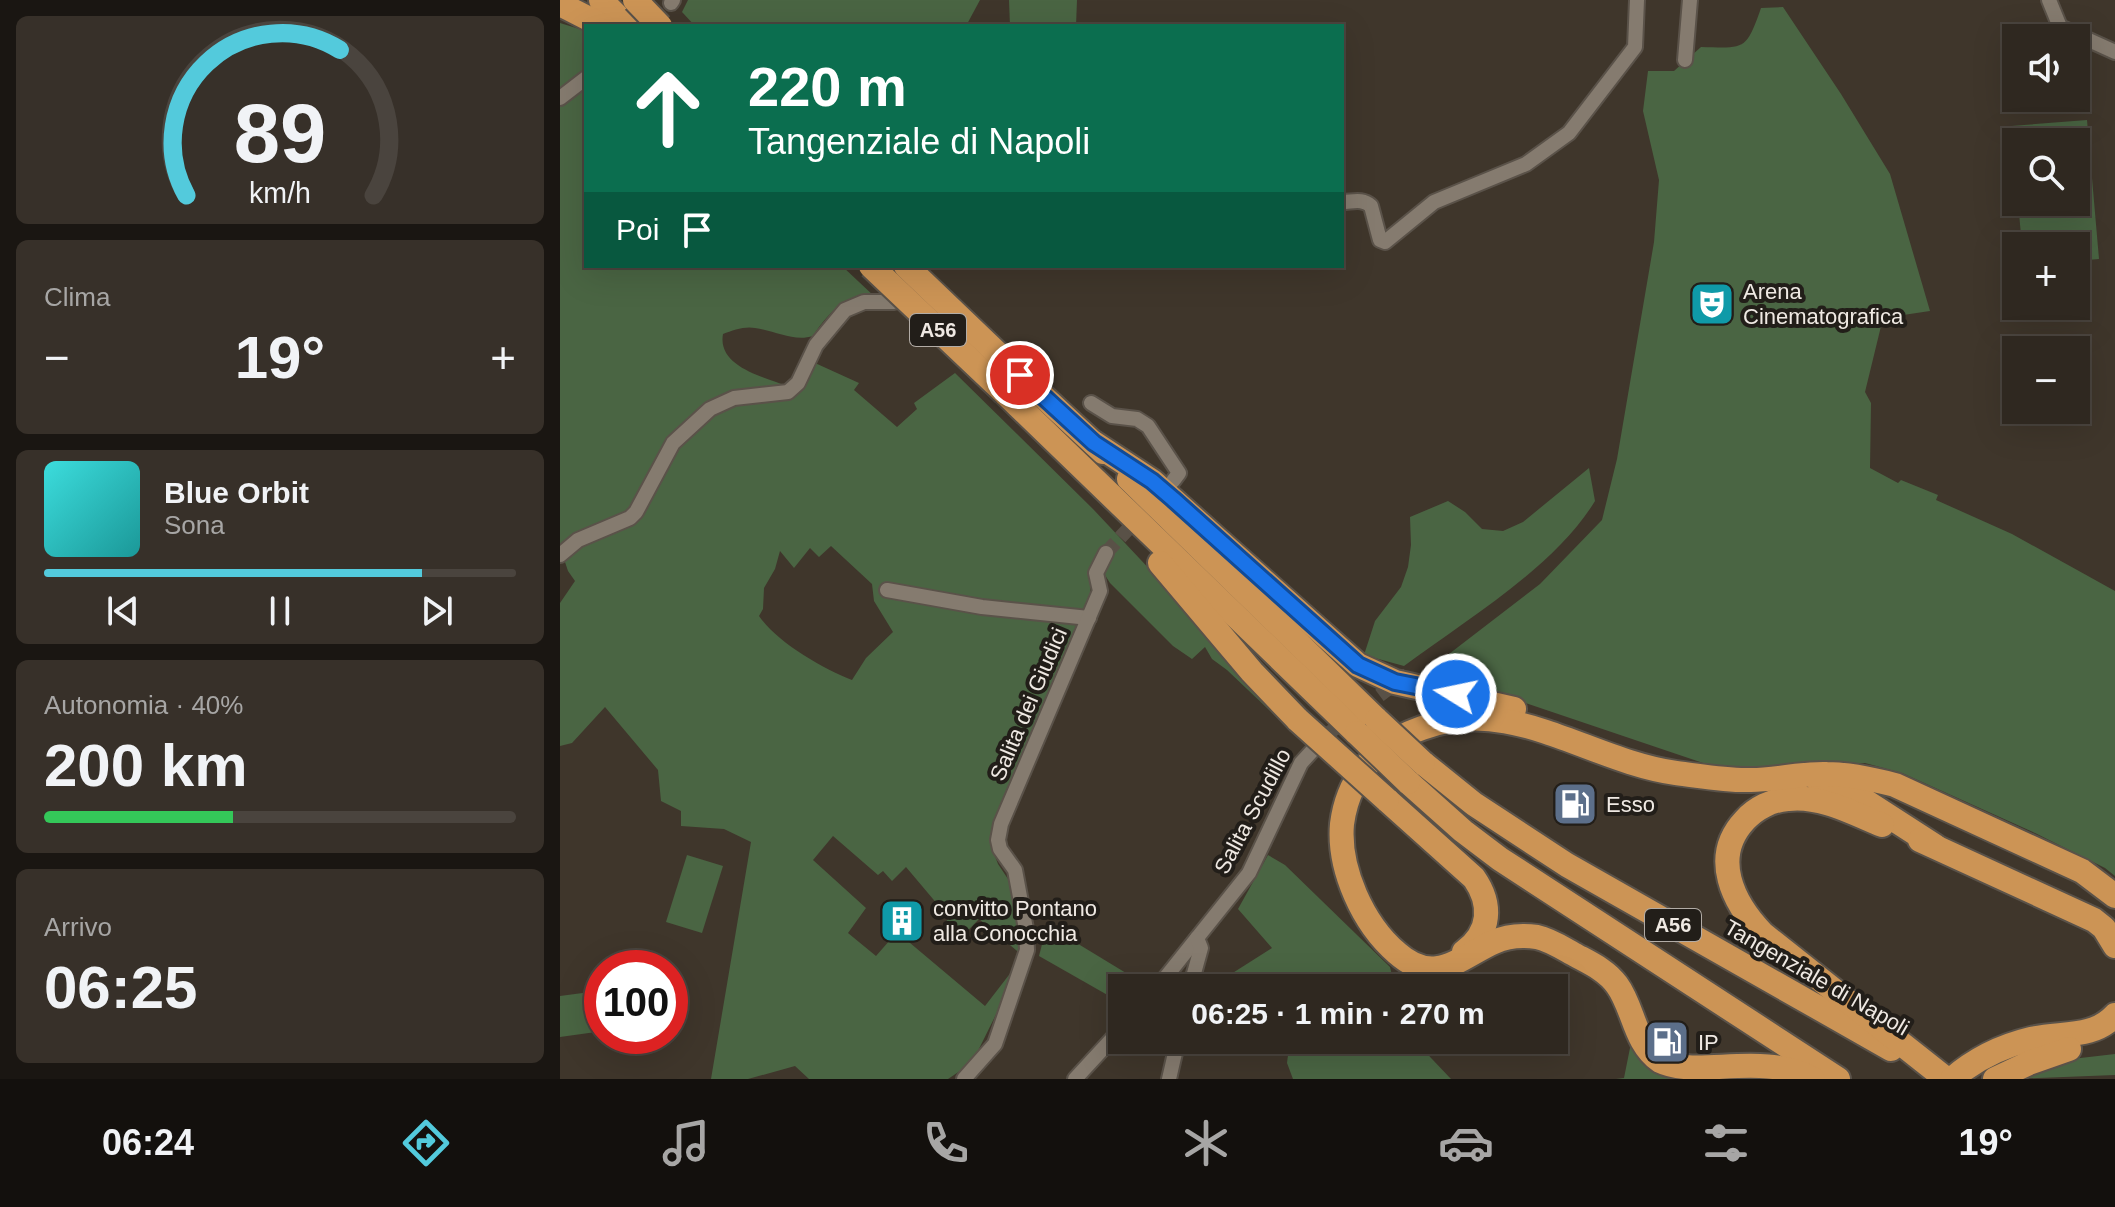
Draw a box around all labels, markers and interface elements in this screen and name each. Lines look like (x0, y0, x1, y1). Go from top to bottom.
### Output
map controls (2002, 24, 2090, 424)
button: sound (2002, 24, 2090, 112)
text: 220 m (748, 55, 907, 118)
icon: ahead (616, 56, 720, 160)
text: 89 (234, 87, 326, 180)
text: Tangenziale di Napoli (748, 121, 1090, 162)
button: search (2002, 128, 2090, 216)
text: km/h (249, 177, 311, 209)
icon: arrive (675, 208, 719, 252)
text: Poi (616, 213, 659, 246)
button: + (2002, 232, 2090, 320)
place label: Arena Cinematografica (1743, 279, 1904, 329)
theatre icon: Arena Cinematografica (1688, 280, 1736, 328)
text: Clima (44, 282, 110, 312)
road number: A56 (910, 314, 966, 346)
text: 19° (235, 324, 325, 391)
text: − (44, 333, 70, 382)
text: + (490, 333, 516, 382)
button: − (2002, 336, 2090, 424)
pin (986, 341, 1054, 409)
icon: arrive (998, 353, 1042, 397)
text: Blue Orbit (164, 476, 309, 509)
text: Sona (164, 510, 225, 540)
icon: previous (101, 589, 145, 633)
icon: pause (258, 589, 302, 633)
icon: next (415, 589, 459, 633)
street label: Salita dei Giudici (985, 624, 1072, 785)
position arrow (1414, 652, 1498, 736)
text: Autonomia · 40% (44, 690, 243, 720)
text: 200 km (44, 732, 248, 799)
street label: Salita Scudillo (1209, 744, 1296, 878)
fuel station icon: Esso (1551, 780, 1599, 828)
place label: Esso (1606, 792, 1655, 817)
place label: convitto Pontano alla Conocchia (933, 896, 1097, 946)
building icon: convitto Pontano alla Conocchia (878, 897, 926, 945)
road number: A56 (1645, 909, 1701, 941)
text: Arrivo (44, 912, 112, 942)
street label: Tangenziale di Napoli (1720, 914, 1914, 1041)
speed limit sign: 100 (584, 950, 688, 1054)
text: 06:25 (44, 954, 197, 1021)
text: 06:25 · 1 min · 270 m (1191, 997, 1485, 1030)
fuel station icon: IP (1643, 1018, 1691, 1066)
place label: IP (1698, 1030, 1719, 1055)
icon: directions (398, 1115, 454, 1171)
icon: music (658, 1115, 714, 1171)
icon: phone (918, 1115, 974, 1171)
icon: climate (1178, 1115, 1234, 1171)
icon: car (1438, 1115, 1494, 1171)
icon: filters (1698, 1115, 1754, 1171)
text: 06:24 (102, 1122, 194, 1163)
text: 19° (1958, 1122, 2013, 1163)

